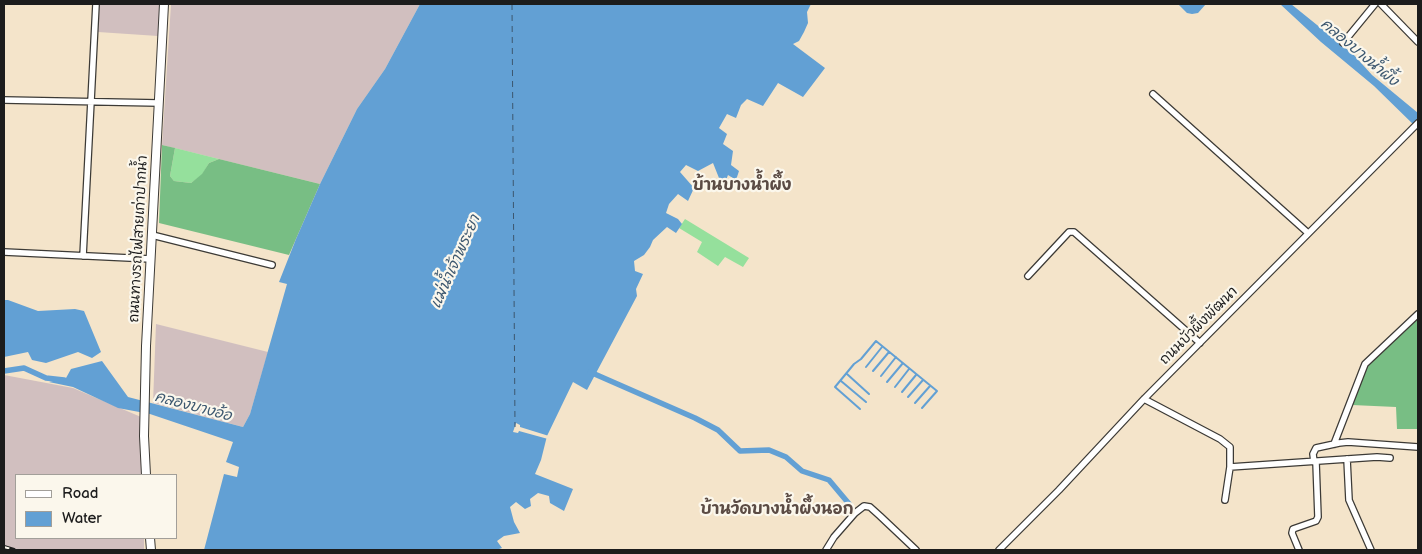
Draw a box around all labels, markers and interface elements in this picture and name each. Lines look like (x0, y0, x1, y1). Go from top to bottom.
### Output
water label: คลองบางน้ำผึ้ง (1317, 15, 1401, 91)
street label: ถนนทางรถไฟสายเก่าปากน้ำ (126, 155, 152, 323)
district label: บ้านบางน้ำผึ้ง (692, 176, 792, 196)
water label: แม่น้ำเจ้าพระยา (427, 213, 485, 311)
street label: ถนนบัวผึ้งพัฒนา (1156, 283, 1242, 369)
water label: คลองบางอ้อ (153, 388, 233, 426)
legend (15, 474, 178, 539)
text: Road (62, 484, 98, 503)
district label: บ้านวัดบางน้ำผึ้งนอก (701, 500, 853, 520)
text: Water (62, 509, 102, 528)

